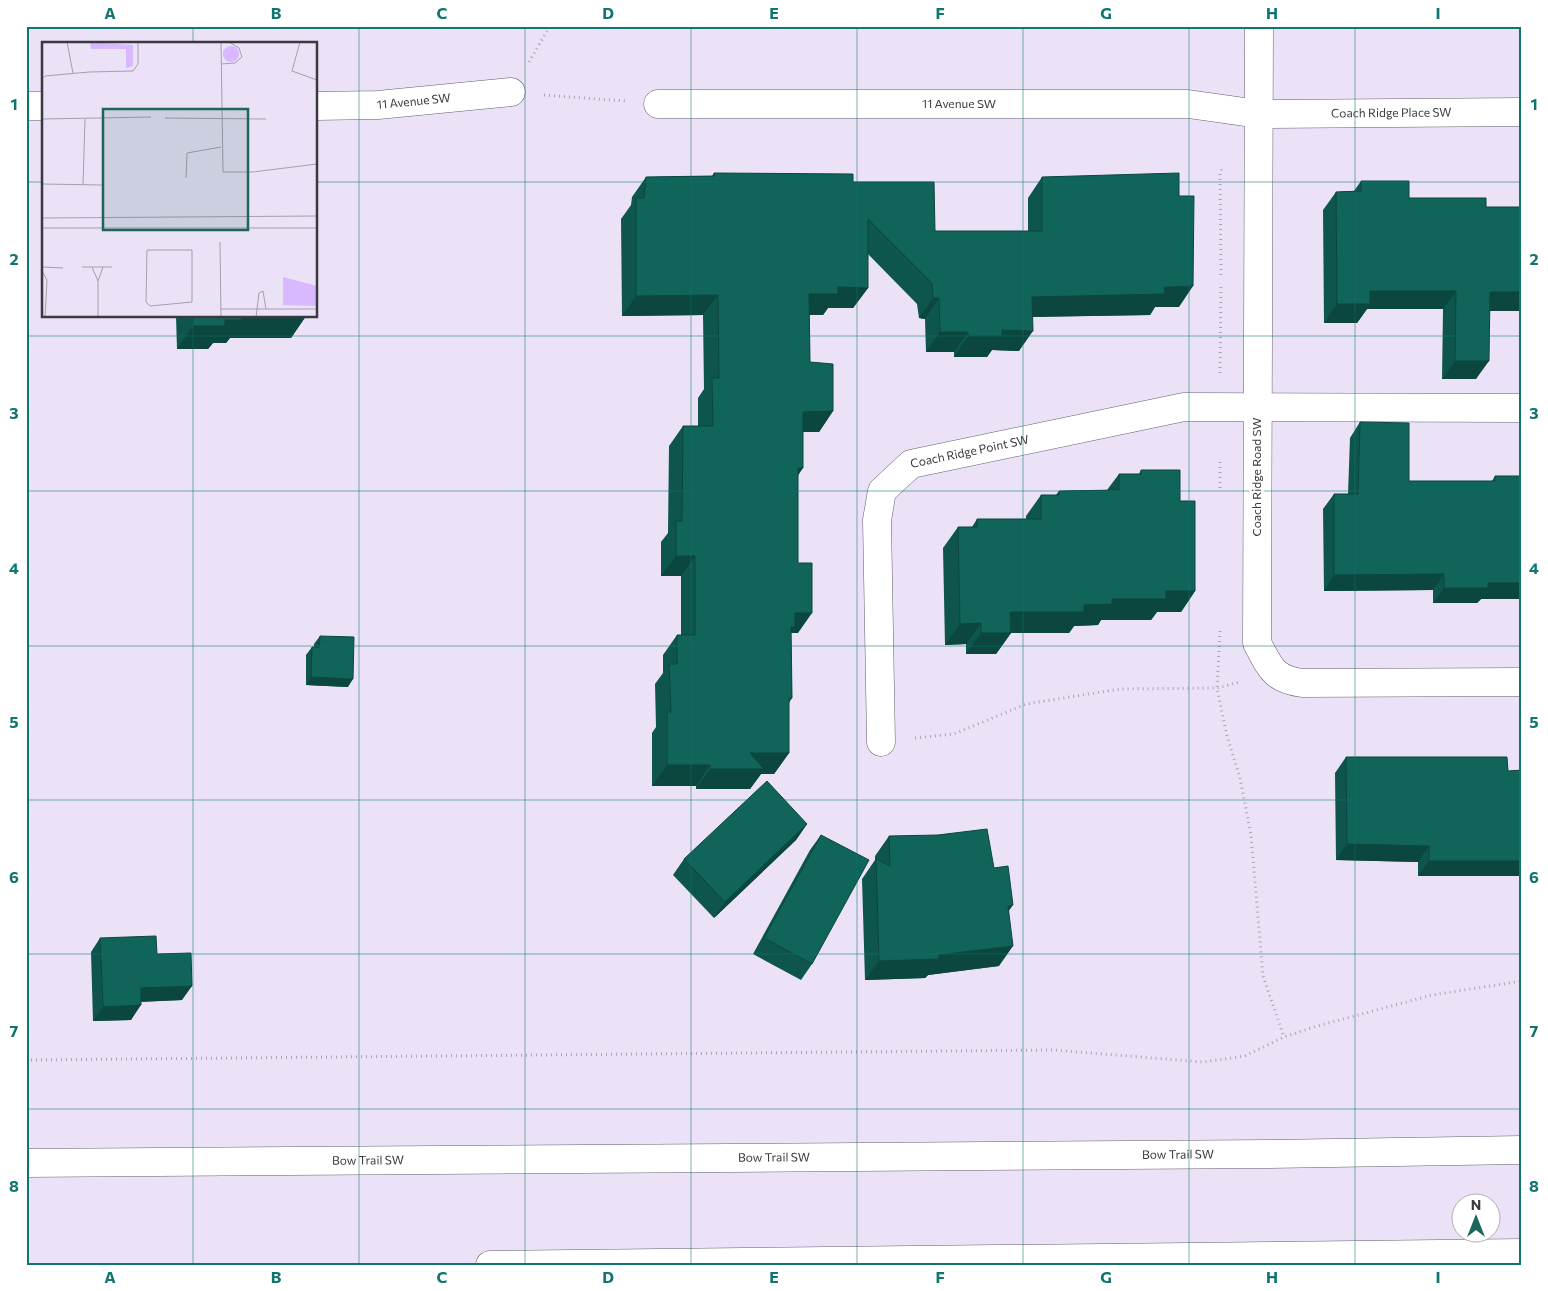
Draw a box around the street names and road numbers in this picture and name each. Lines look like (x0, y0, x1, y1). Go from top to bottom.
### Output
street label: 11 Avenue SW (376, 90, 451, 111)
street label: 11 Avenue SW (922, 96, 996, 110)
street label: Coach Ridge Place SW (1331, 105, 1452, 119)
street label: Coach Ridge Road SW (1249, 417, 1263, 537)
street label: Coach Ridge Point SW (909, 432, 1030, 470)
street label: Bow Trail SW (1142, 1146, 1214, 1161)
street label: Bow Trail SW (738, 1149, 810, 1164)
street label: Bow Trail SW (332, 1152, 404, 1167)

